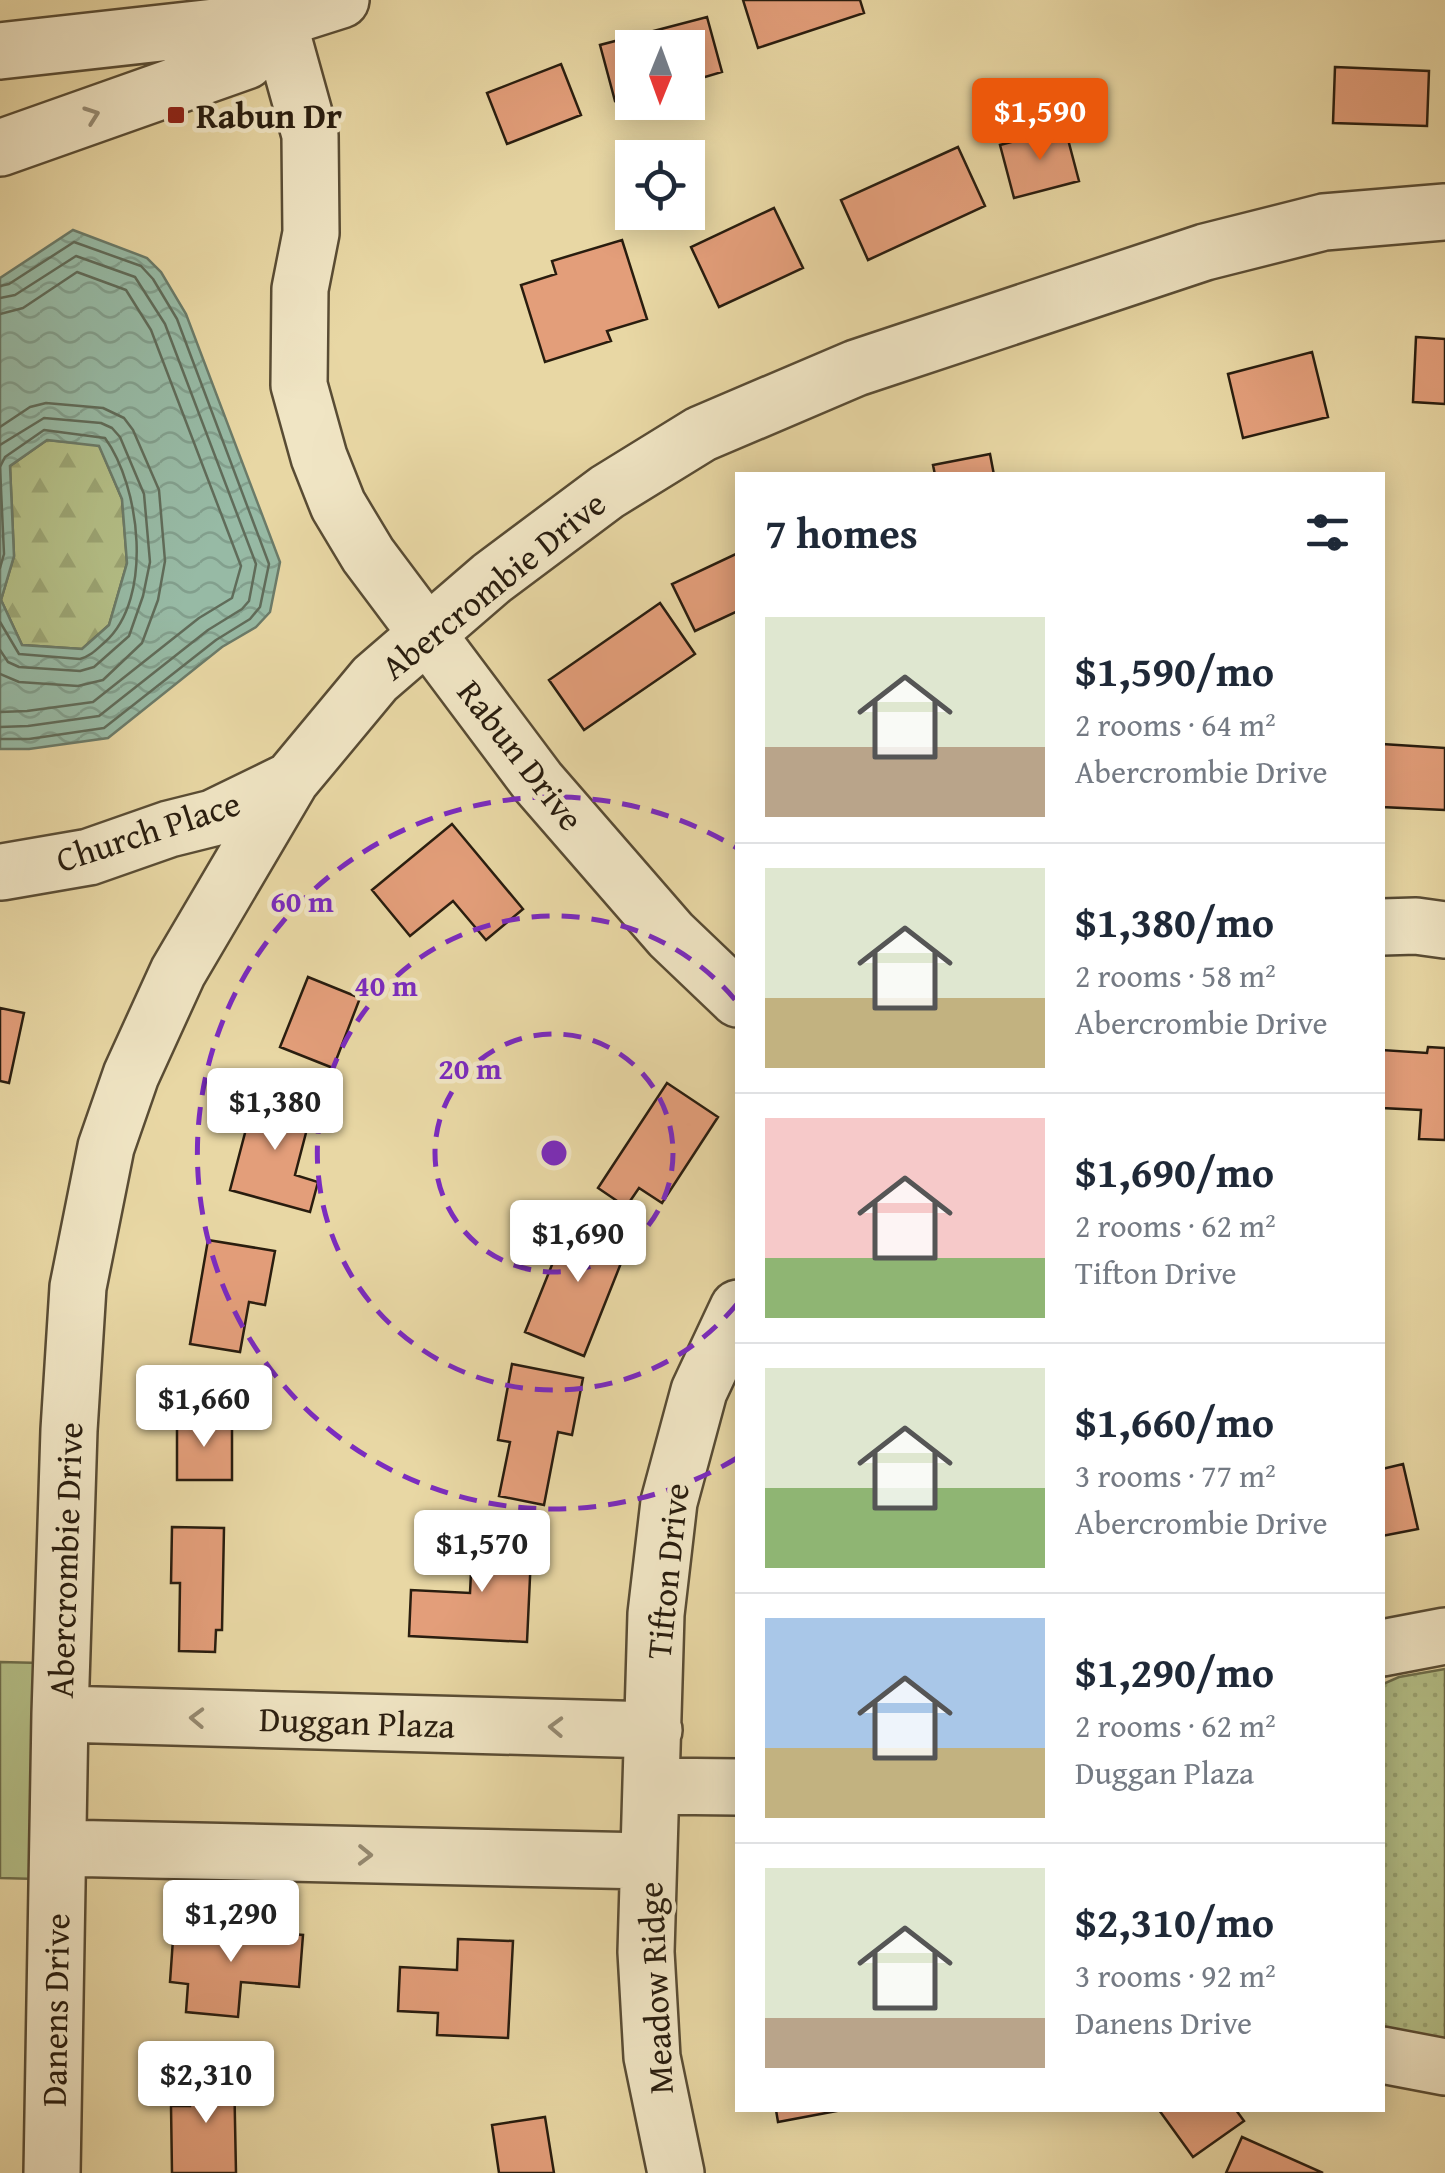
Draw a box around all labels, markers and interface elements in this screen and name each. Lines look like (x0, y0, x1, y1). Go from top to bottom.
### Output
north arrow (615, 30, 705, 120)
map controls (615, 30, 705, 230)
pin: $1,590 (959, 78, 1121, 163)
text: $1,590 (994, 87, 1086, 134)
place label: Rabun Dr (196, 90, 342, 141)
marker: Rabun Dr (165, 104, 187, 126)
one-way arrow (82, 107, 99, 127)
button: locate (615, 140, 705, 230)
street label: Abercrombie Drive (370, 478, 616, 692)
text: 7 homes (765, 502, 918, 563)
icon: filters (1300, 505, 1355, 560)
text: $1,590/mo (1075, 640, 1274, 701)
icon: home (845, 657, 965, 777)
street label: Rabun Drive (446, 669, 596, 841)
text: 2 rooms · 64 m² (1075, 701, 1276, 748)
text: Abercrombie Drive (1075, 748, 1327, 795)
street label: Church Place (49, 777, 247, 885)
text: 60 m (270, 879, 334, 923)
text: $1,380/mo (1075, 891, 1274, 952)
icon: home (845, 908, 965, 1028)
text: 2 rooms · 58 m² (1075, 952, 1276, 999)
text: 40 m (354, 963, 418, 1007)
text: Abercrombie Drive (1075, 999, 1327, 1046)
text: 20 m (438, 1046, 502, 1090)
pin: $1,380 (194, 1068, 356, 1153)
text: $1,380 (229, 1077, 321, 1124)
centre of rings (536, 1135, 572, 1171)
text: $1,690/mo (1075, 1141, 1274, 1202)
icon: home (845, 1158, 965, 1278)
pin: $1,690 (497, 1200, 659, 1285)
text: 2 rooms · 62 m² (1075, 1202, 1276, 1249)
text: $1,690 (532, 1209, 624, 1256)
text: Tifton Drive (1075, 1249, 1237, 1296)
pin: $1,660 (123, 1365, 285, 1450)
text: $1,660 (158, 1374, 250, 1421)
text: $1,660/mo (1075, 1391, 1274, 1452)
icon: home (845, 1408, 965, 1528)
street label: Abercrombie Drive (35, 1421, 95, 1699)
text: 3 rooms · 77 m² (1075, 1452, 1276, 1499)
street label: Tifton Drive (632, 1480, 702, 1662)
text: Abercrombie Drive (1075, 1499, 1327, 1546)
pin: $1,570 (401, 1510, 563, 1595)
text: $1,570 (436, 1519, 528, 1566)
text: $1,290/mo (1075, 1641, 1274, 1702)
icon: home (845, 1658, 965, 1778)
street label: Duggan Plaza (258, 1693, 456, 1751)
text: 2 rooms · 62 m² (1075, 1702, 1276, 1749)
one-way arrow (188, 1707, 204, 1728)
one-way arrow (548, 1717, 564, 1738)
text: Duggan Plaza (1075, 1749, 1254, 1796)
one-way arrow (357, 1844, 373, 1865)
pin: $1,290 (150, 1880, 312, 1965)
street label: Meadow Ridge (624, 1880, 686, 2096)
text: $1,290 (185, 1889, 277, 1936)
text: $2,310/mo (1075, 1891, 1274, 1952)
icon: home (845, 1908, 965, 2028)
street label: Danens Drive (28, 1913, 82, 2107)
text: 3 rooms · 92 m² (1075, 1952, 1276, 1999)
text: Danens Drive (1075, 1999, 1252, 2046)
pin: $2,310 (125, 2041, 287, 2126)
text: $2,310 (160, 2050, 252, 2097)

